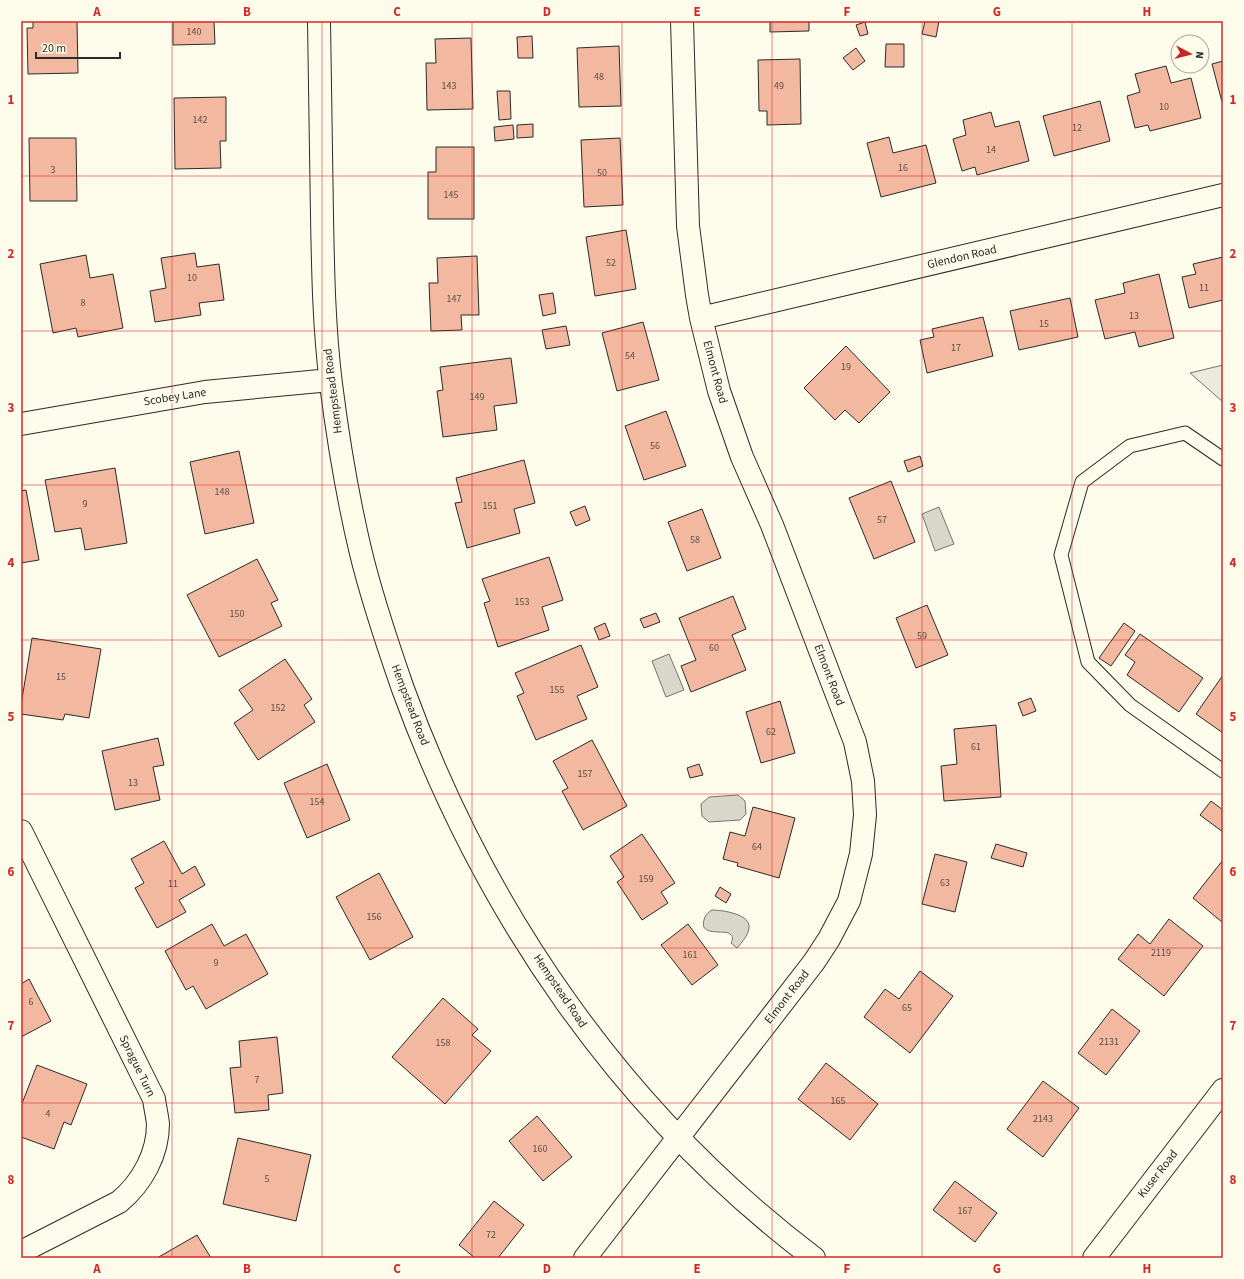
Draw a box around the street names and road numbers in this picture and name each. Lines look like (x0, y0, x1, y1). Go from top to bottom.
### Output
street label: Glendon Road (926, 241, 998, 273)
street label: Elmont Road (698, 339, 732, 405)
street label: Hempstead Road (319, 347, 347, 435)
street label: Scobey Lane (142, 384, 208, 410)
street label: Elmont Road (809, 642, 849, 708)
street label: Hempstead Road (387, 662, 433, 748)
street label: Hempstead Road (529, 951, 591, 1031)
street label: Elmont Road (760, 966, 814, 1028)
street label: Sprague Turn (115, 1032, 159, 1100)
street label: Kuser Road (1134, 1146, 1182, 1202)

